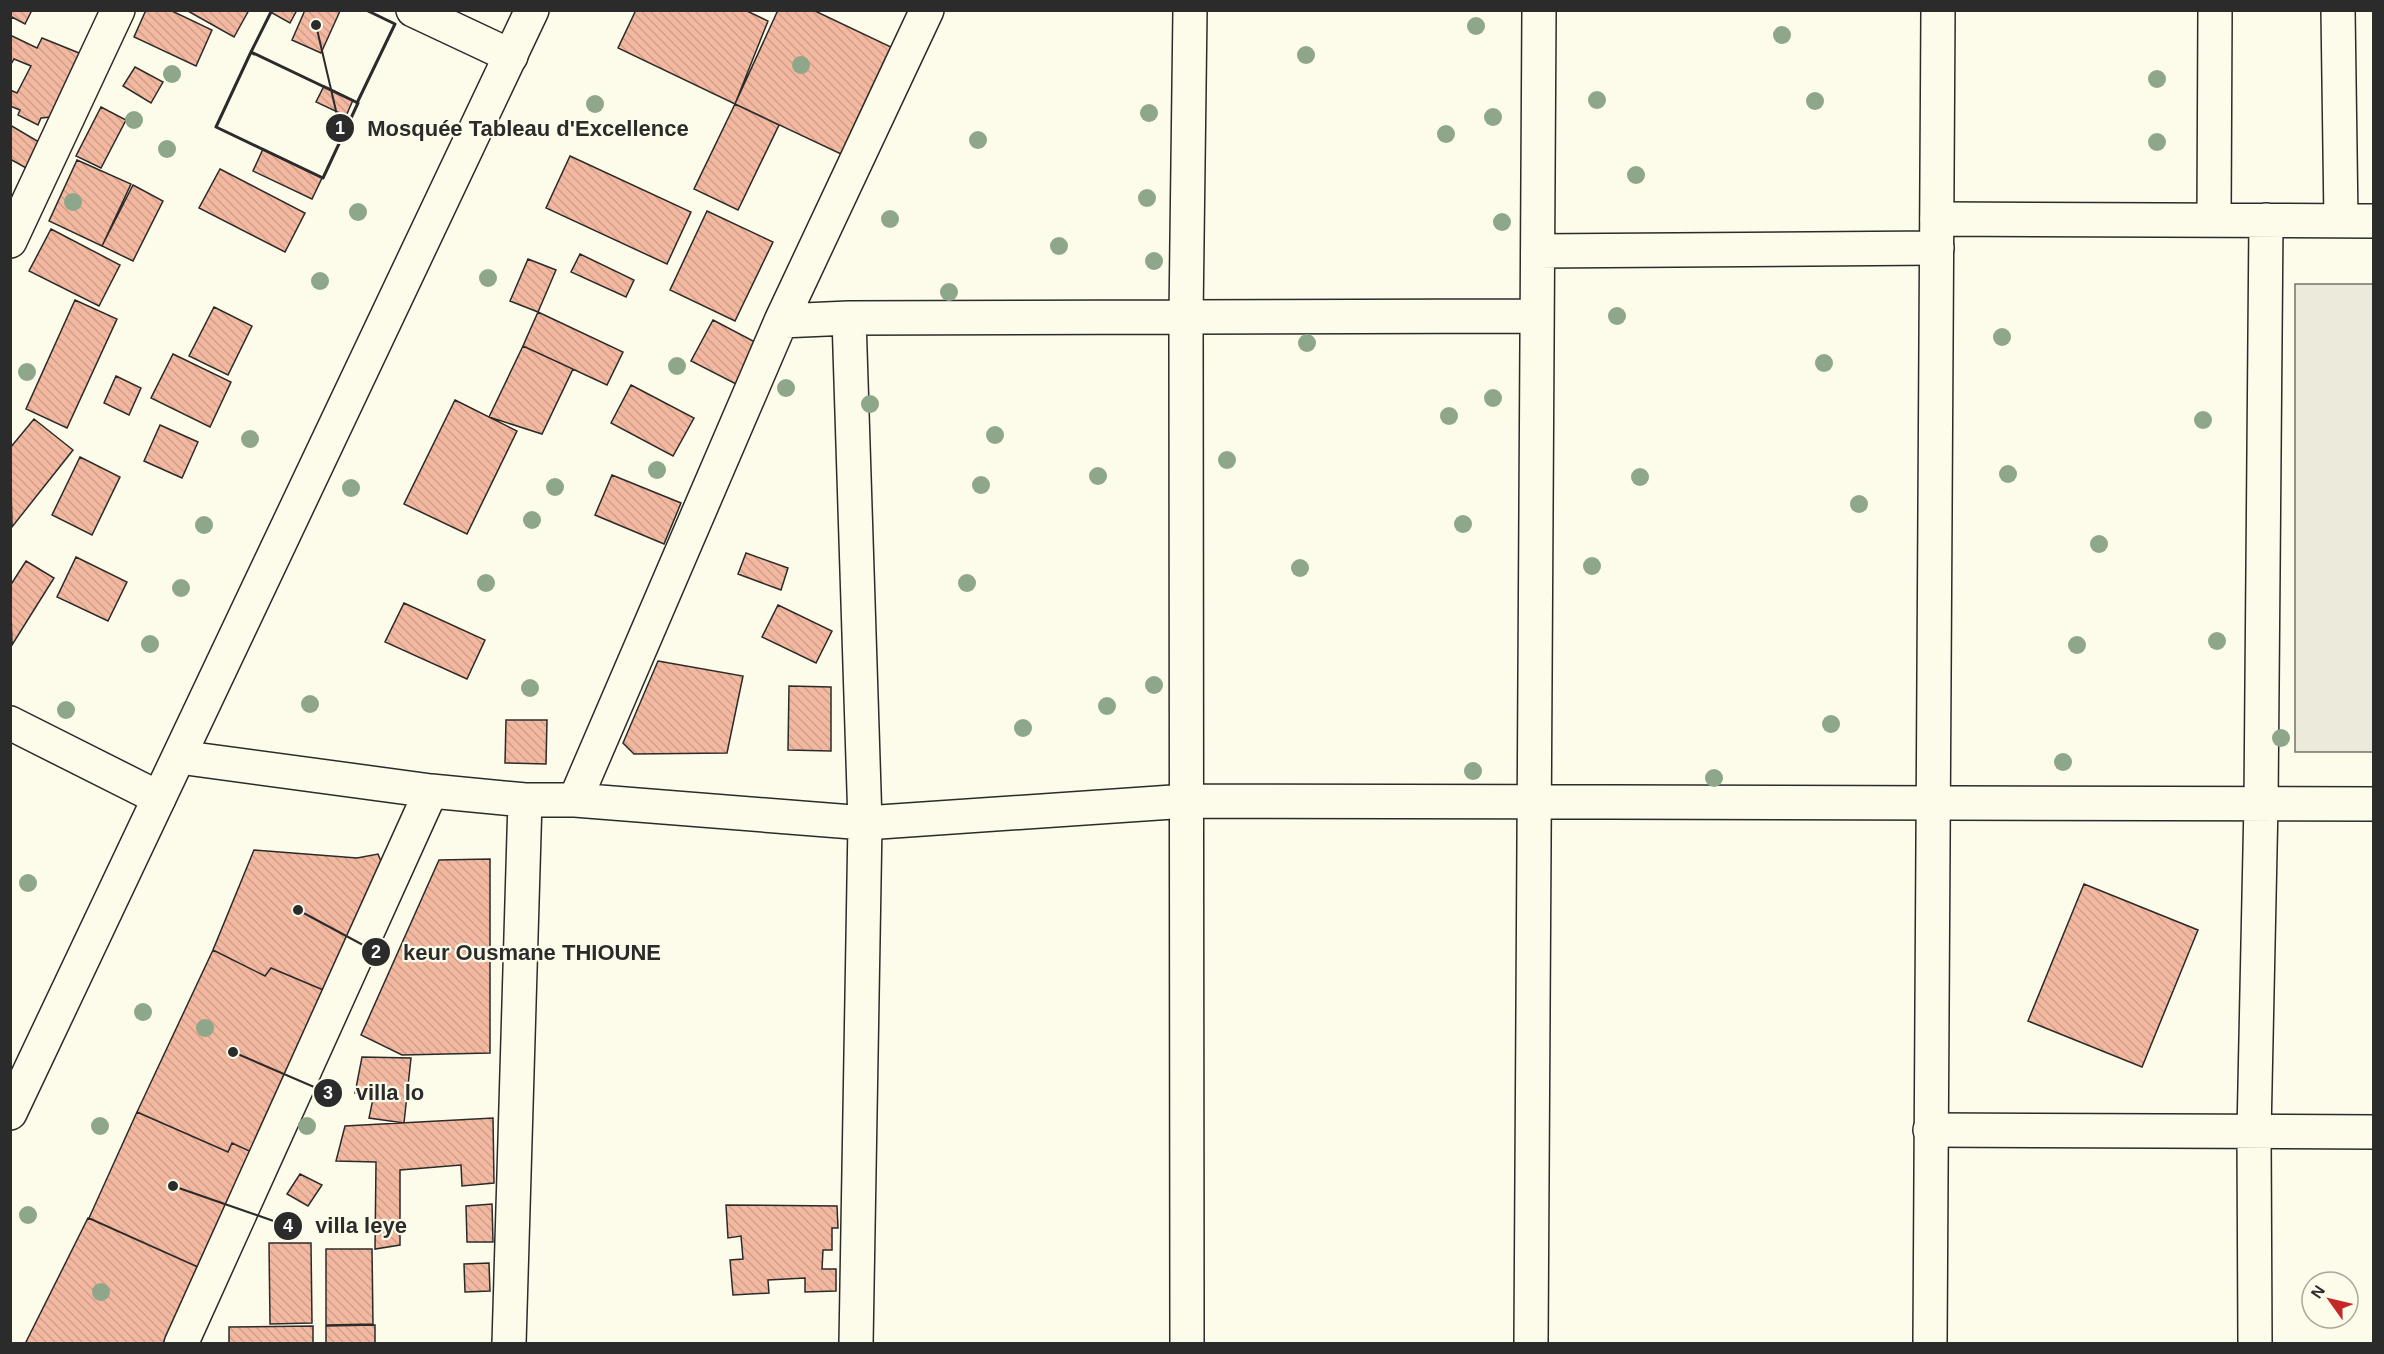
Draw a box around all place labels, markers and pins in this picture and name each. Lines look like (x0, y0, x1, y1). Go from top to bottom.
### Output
callout: Mosquée Tableau d'Excellence (325, 108, 701, 148)
callout: keur Ousmane THIOUNE (361, 932, 673, 972)
callout: villa lo (313, 1073, 436, 1113)
callout: villa leye (273, 1206, 419, 1246)

